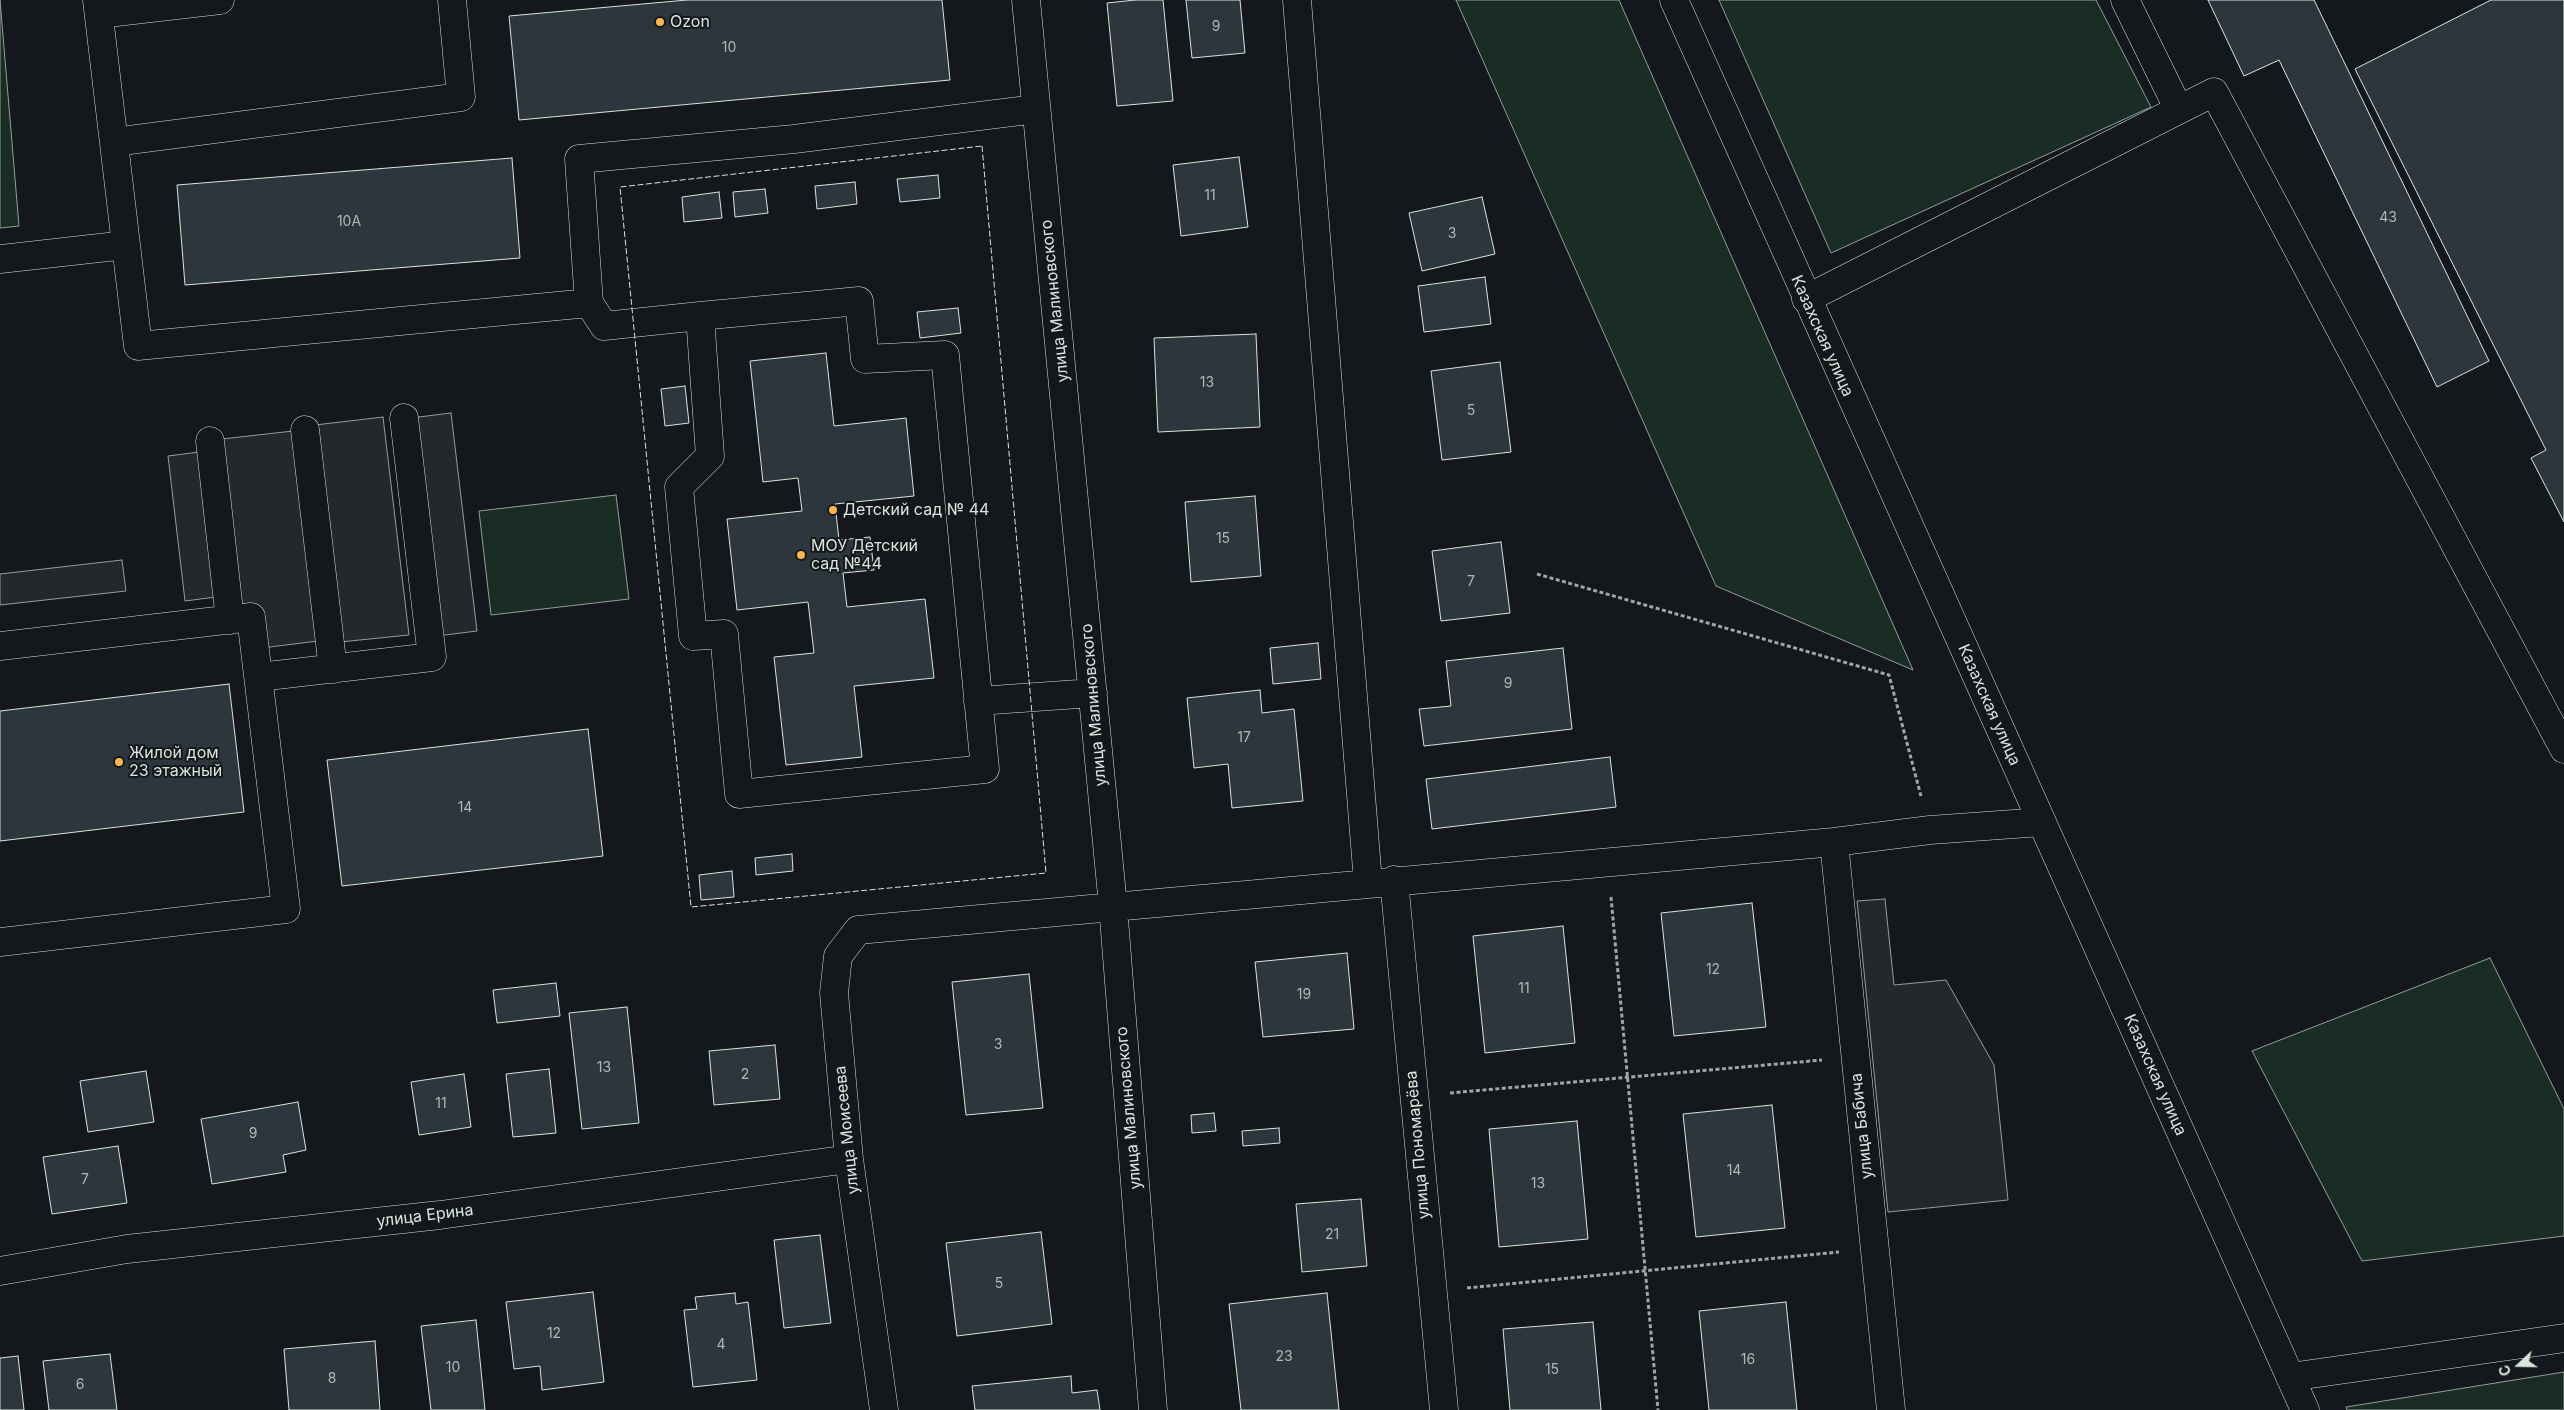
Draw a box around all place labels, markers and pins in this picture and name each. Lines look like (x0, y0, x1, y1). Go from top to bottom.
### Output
place label: Ozon (670, 12, 710, 32)
marker: Ozon (654, 16, 666, 28)
place label: Детский сад № 44 (843, 500, 989, 520)
marker: Детский сад № 44 (827, 504, 839, 516)
place label: МОУ Детский сад №44 (811, 536, 918, 574)
marker: МОУ Детский сад №44 (795, 549, 807, 561)
place label: Жилой дом 23 этажный (129, 743, 222, 781)
marker: Жилой дом 23 этажный (113, 756, 125, 768)

